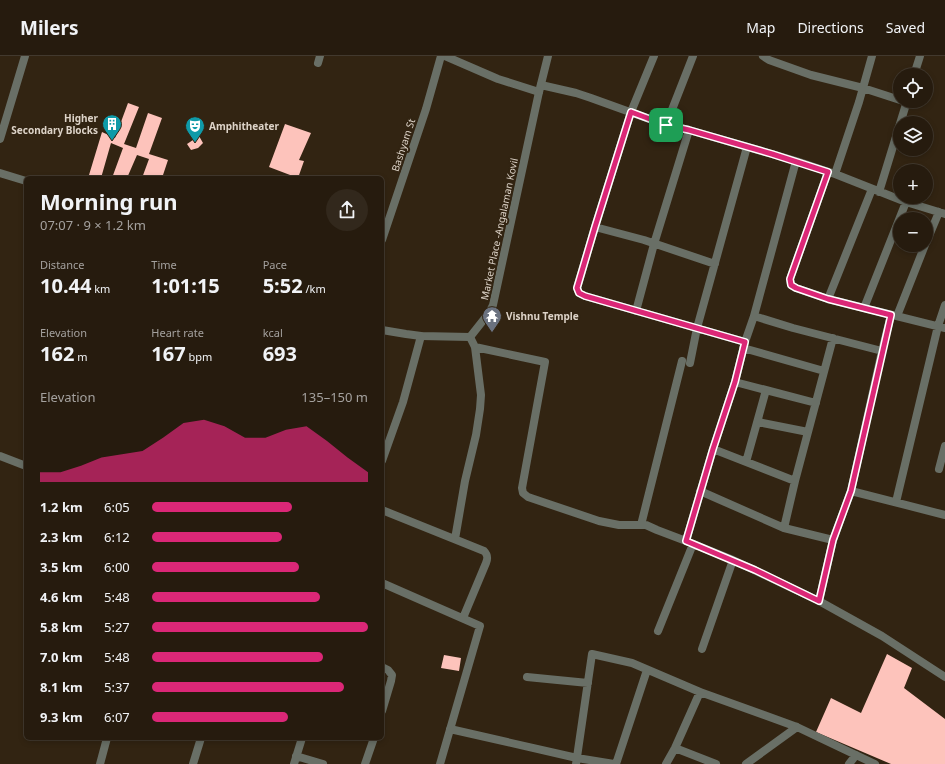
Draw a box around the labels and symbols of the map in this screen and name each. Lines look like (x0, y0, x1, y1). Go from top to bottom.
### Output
pin (649, 108, 683, 142)
place label: Higher Secondary Blocks (11, 111, 99, 137)
building icon: Higher Secondary Blocks (101, 113, 123, 141)
theatre icon: Amphitheater (184, 115, 206, 143)
street label: Bashyam St (388, 116, 418, 173)
place label: Amphitheater (209, 119, 280, 133)
street label: Market Place -Angalaman Kovil (477, 157, 521, 301)
temple icon: Vishnu Temple (481, 305, 503, 333)
place label: Vishnu Temple (506, 309, 579, 323)

